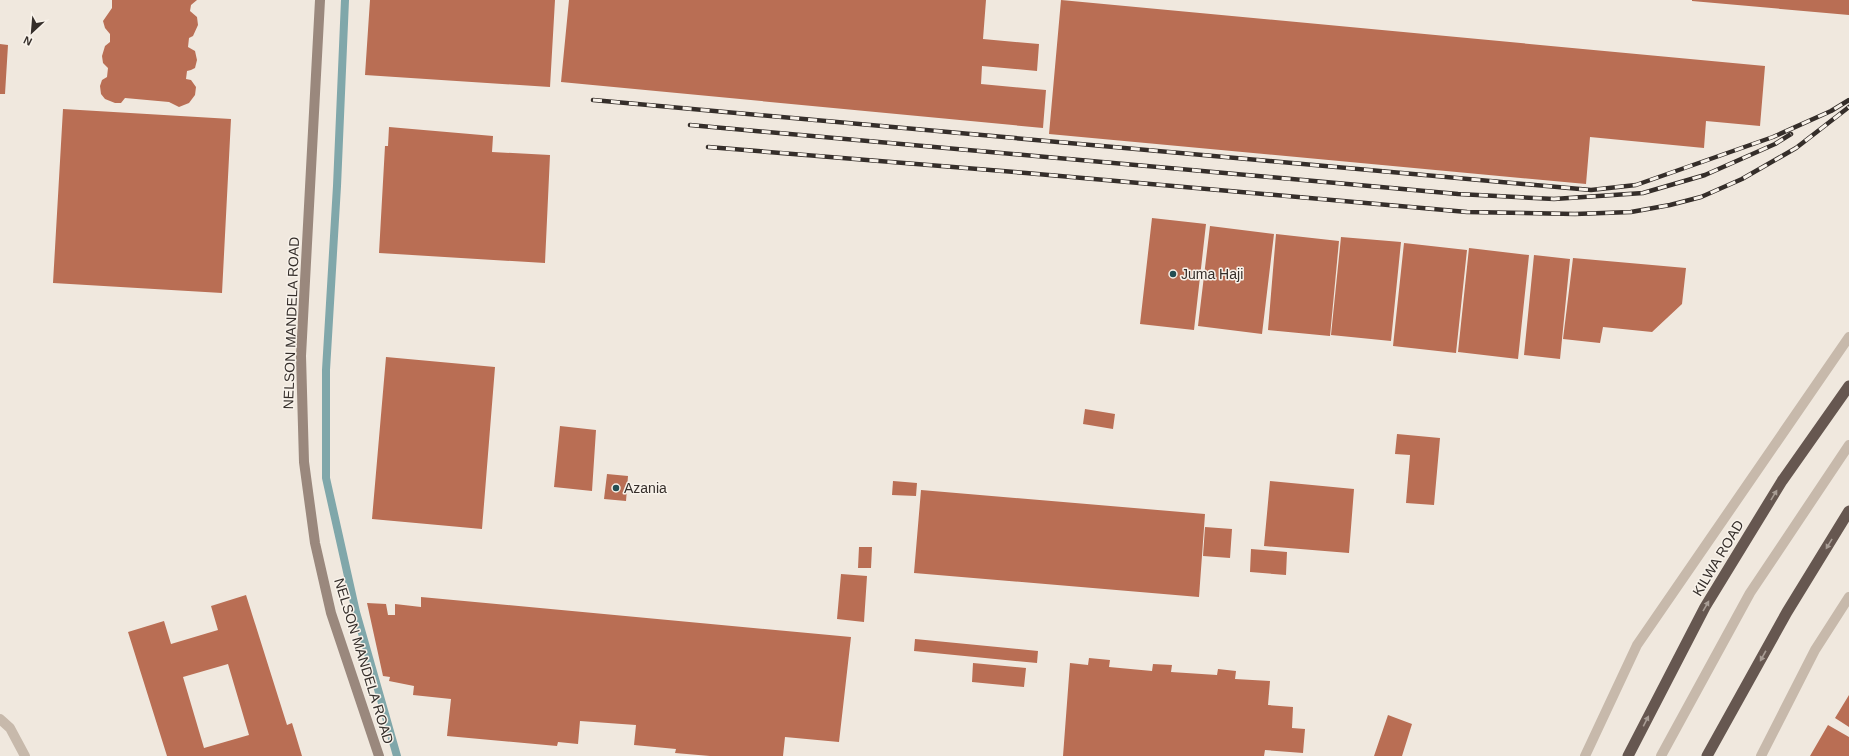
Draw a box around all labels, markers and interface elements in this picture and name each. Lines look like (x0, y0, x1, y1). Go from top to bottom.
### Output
north arrow (12, 12, 52, 52)
text: N (21, 34, 34, 48)
street label: NELSON MANDELA ROAD (280, 236, 302, 410)
place label: Juma Haji (1181, 266, 1243, 282)
marker: Juma Haji (1168, 269, 1178, 279)
place label: Azania (624, 480, 667, 496)
marker: Azania (611, 483, 621, 493)
one-way arrow (1770, 489, 1777, 501)
street label: KILWA ROAD (1689, 517, 1747, 599)
one-way arrow (1825, 539, 1832, 550)
street label: NELSON MANDELA ROAD (331, 576, 397, 746)
one-way arrow (1702, 600, 1709, 612)
one-way arrow (1759, 651, 1766, 662)
one-way arrow (1643, 715, 1649, 727)

